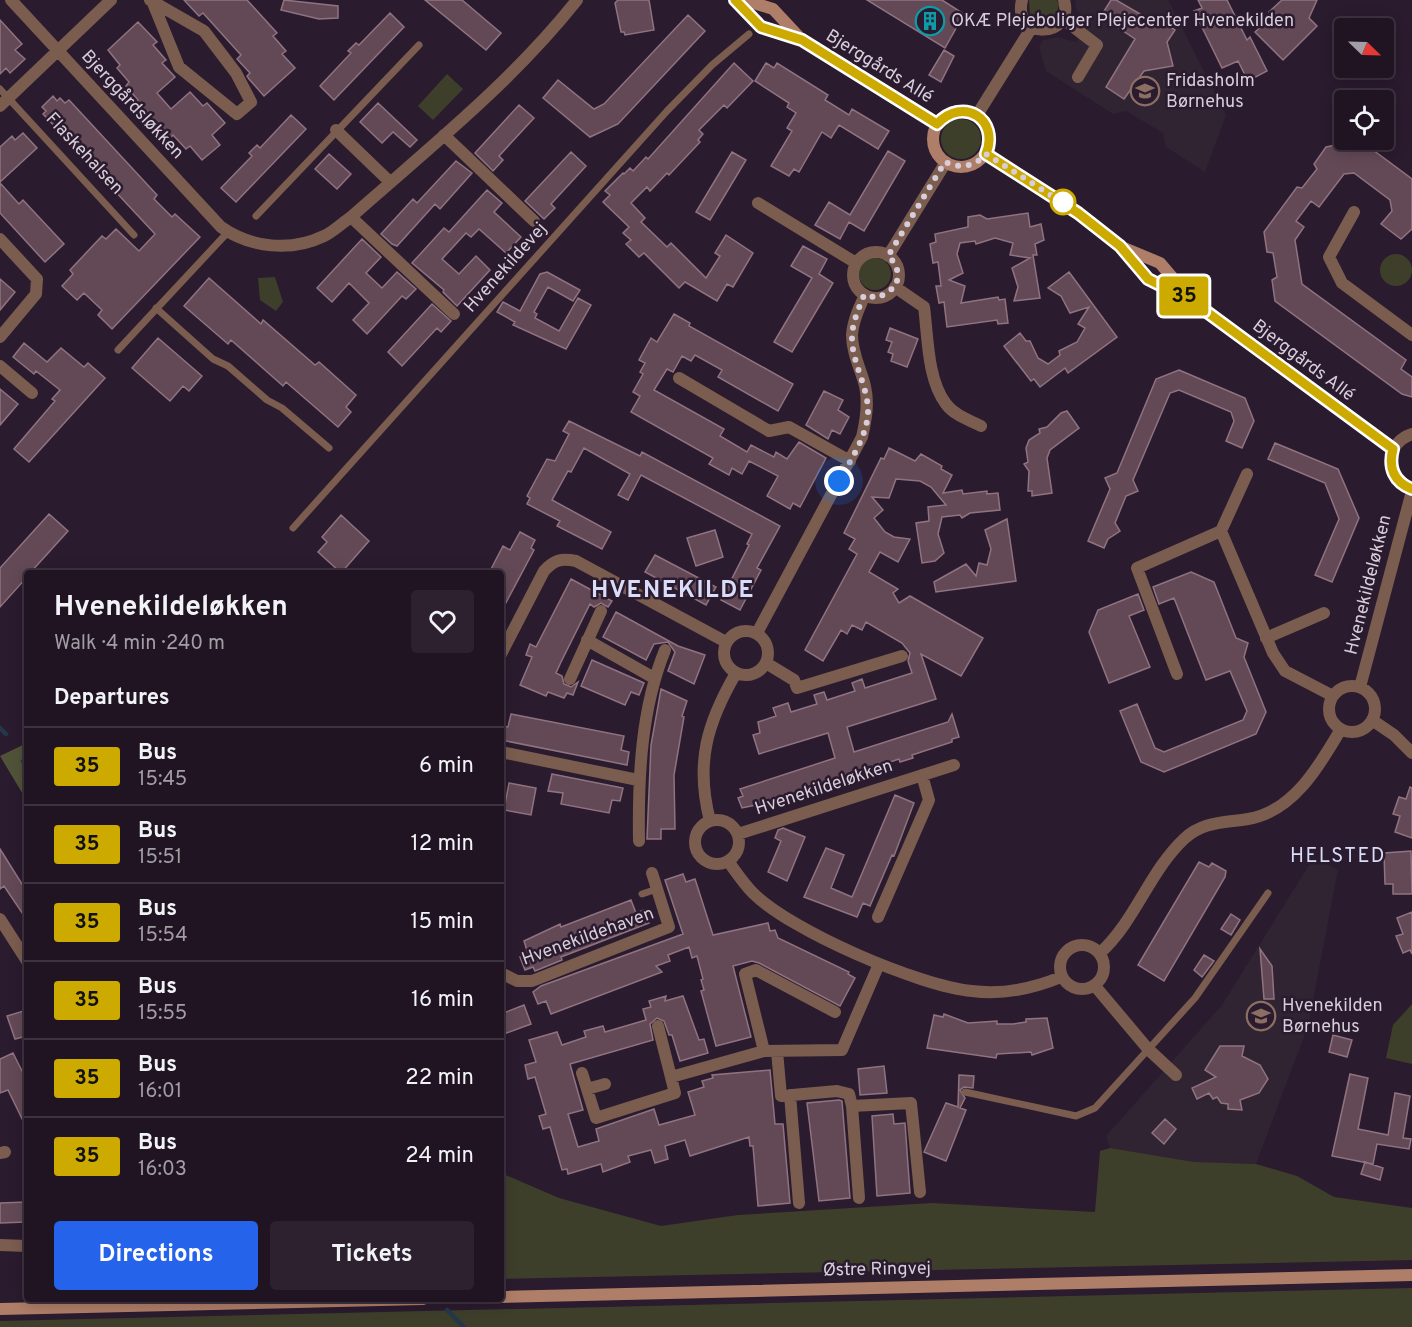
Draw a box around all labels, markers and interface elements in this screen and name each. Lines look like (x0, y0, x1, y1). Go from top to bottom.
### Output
building icon: OKÆ Plejeboliger Plejecenter Hvenekilden (914, 5, 946, 37)
place label: OKÆ Plejeboliger Plejecenter Hvenekilden (951, 10, 1294, 33)
north arrow (1334, 18, 1394, 78)
map controls (1334, 18, 1394, 150)
street label: Bjerggårds Allé (821, 25, 937, 109)
street label: Bjerggårdsløkken (76, 46, 188, 164)
place label: Fridasholm Børnehus (1166, 70, 1255, 114)
school or university icon: Fridasholm Børnehus (1129, 75, 1161, 107)
button: locate (1334, 90, 1394, 150)
street label: Flaskehalsen (40, 108, 128, 200)
unlabelled marker (1050, 189, 1076, 215)
street label: Hvenekildevej (460, 218, 552, 318)
line badge: 35 (1157, 276, 1211, 316)
text: 35 (1171, 283, 1197, 310)
street label: Bjerggårds Allé (1247, 315, 1359, 407)
your location (824, 466, 854, 496)
street label: Hvenekildeløkken (1340, 513, 1398, 657)
district label: HVENEKILDE (591, 576, 755, 606)
text: Hvenekildeløkken (54, 590, 288, 626)
button: heart (411, 590, 474, 653)
text: Walk · 4 min · 240 m (54, 631, 225, 657)
text: Departures (54, 685, 170, 712)
text: Bus (138, 740, 177, 767)
text: 35 (74, 753, 100, 780)
text: 6 min (419, 753, 474, 780)
street label: Hvenekildeløkken (752, 755, 896, 821)
text: 15:45 (138, 767, 187, 793)
text: Bus (138, 818, 177, 845)
text: 35 (74, 831, 100, 858)
text: 12 min (411, 831, 474, 858)
district label: HELSTED (1290, 844, 1386, 870)
text: 15:51 (138, 845, 182, 871)
text: Bus (138, 896, 177, 923)
street label: Hvenekildehaven (519, 902, 657, 972)
text: 35 (74, 909, 100, 936)
text: 15 min (410, 909, 474, 936)
text: 15:54 (138, 923, 188, 949)
text: Bus (138, 974, 177, 1001)
text: 35 (74, 987, 100, 1014)
text: 16 min (411, 987, 474, 1014)
place label: Hvenekilden Børnehus (1282, 995, 1383, 1039)
school or university icon: Hvenekilden Børnehus (1245, 1000, 1277, 1032)
text: 15:55 (138, 1001, 187, 1027)
text: Bus (138, 1052, 177, 1079)
text: 35 (74, 1065, 100, 1092)
text: 22 min (405, 1065, 474, 1092)
text: 16:01 (138, 1079, 182, 1105)
text: Bus (138, 1130, 177, 1157)
text: 35 (74, 1143, 100, 1170)
text: 24 min (405, 1143, 474, 1170)
text: 16:03 (138, 1157, 187, 1183)
button: Directions (54, 1221, 258, 1290)
button: Tickets (270, 1221, 474, 1290)
street label: Østre Ringvej (823, 1258, 931, 1282)

